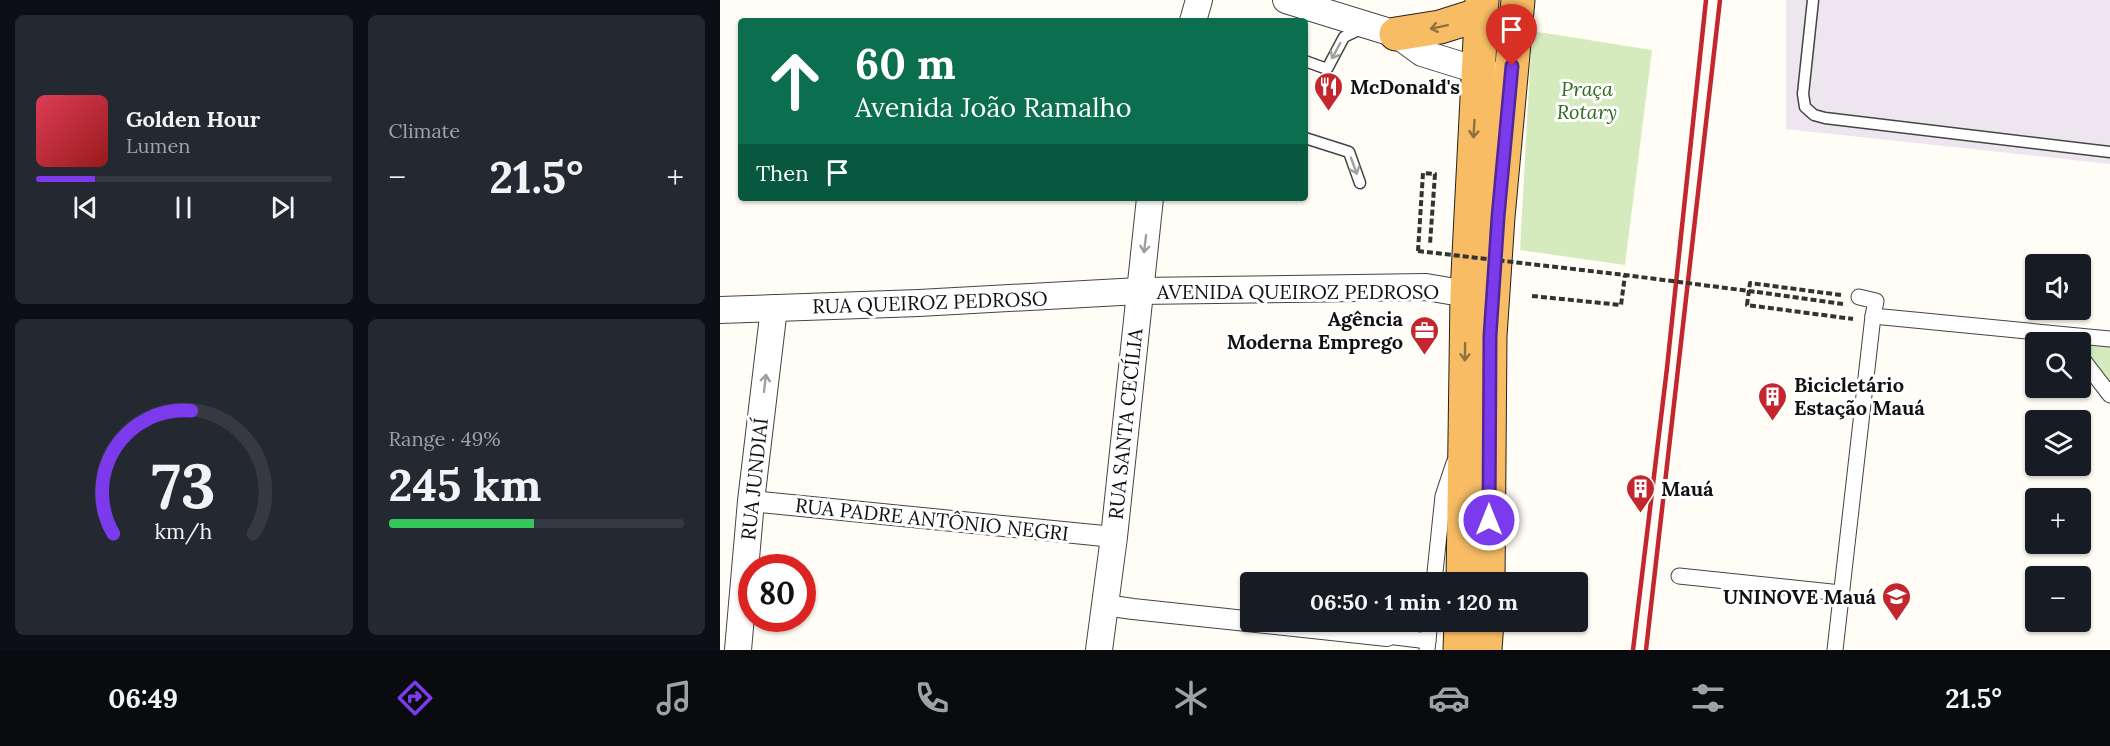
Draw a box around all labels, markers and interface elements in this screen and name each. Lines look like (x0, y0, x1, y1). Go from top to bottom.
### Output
pin (1486, 4, 1537, 66)
icon: arrive (1495, 13, 1528, 46)
one-way arrow (1430, 22, 1449, 33)
text: 60 m (855, 37, 956, 91)
icon: ahead (756, 42, 834, 120)
one-way arrow (1330, 42, 1342, 60)
restaurant icon: McDonald's (1313, 70, 1345, 112)
place label: McDonald's (1350, 74, 1460, 99)
park label: Praça Rotary (1557, 76, 1617, 124)
text: Avenida João Ramalho (855, 90, 1131, 124)
text: Golden Hour (126, 105, 260, 133)
text: Climate (389, 118, 460, 143)
one-way arrow (1469, 118, 1480, 138)
text: Lumen (126, 133, 190, 158)
text: 21.5° (489, 148, 583, 205)
text: − (389, 156, 406, 198)
text: + (666, 156, 684, 198)
icon: arrive (821, 156, 854, 189)
one-way arrow (1349, 156, 1360, 175)
text: Then (756, 159, 809, 187)
icon: previous (69, 191, 102, 224)
icon: pause (167, 191, 200, 224)
icon: next (266, 191, 299, 224)
one-way arrow (1139, 234, 1150, 254)
map controls (2025, 254, 2091, 632)
button: sound (2025, 254, 2091, 320)
street label: AVENIDA QUEIROZ PEDROSO (1156, 279, 1439, 304)
street label: RUA QUEIROZ PEDROSO (812, 285, 1048, 319)
place label: Agência Moderna Emprego (1227, 306, 1404, 354)
office icon: Agência Moderna Emprego (1408, 314, 1440, 356)
street label: RUA SANTA CECÍLIA (1103, 327, 1148, 521)
button: search (2025, 332, 2091, 398)
one-way arrow (1460, 342, 1471, 362)
place label: Bicicletário Estação Mauá (1794, 372, 1925, 420)
one-way arrow (760, 373, 771, 393)
building icon: Bicicletário Estação Mauá (1757, 380, 1789, 422)
button: layers (2025, 410, 2091, 476)
street label: RUA JUNDIAÍ (735, 416, 773, 542)
text: Range · 49% (389, 426, 501, 451)
text: 73 (152, 445, 216, 525)
text: 245 km (389, 456, 541, 513)
building icon: Mauá (1624, 472, 1656, 514)
place label: Mauá (1661, 476, 1714, 501)
position arrow (1457, 488, 1521, 552)
button: + (2025, 488, 2091, 554)
street label: RUA PADRE ANTÔNIO NEGRI (794, 492, 1070, 546)
text: km/h (155, 517, 213, 545)
speed limit sign: 80 (738, 554, 816, 632)
button: − (2025, 566, 2091, 632)
school or university icon: UNINOVE Mauá (1881, 580, 1913, 622)
place label: UNINOVE Mauá (1723, 584, 1877, 609)
text: 06:50 · 1 min · 120 m (1310, 588, 1518, 616)
icon: directions (394, 677, 436, 719)
icon: music (653, 677, 695, 719)
icon: phone (911, 677, 953, 719)
icon: climate (1170, 677, 1212, 719)
icon: car (1428, 677, 1470, 719)
icon: filters (1687, 677, 1729, 719)
text: 06:49 (108, 681, 178, 715)
text: 21.5° (1945, 681, 2002, 715)

